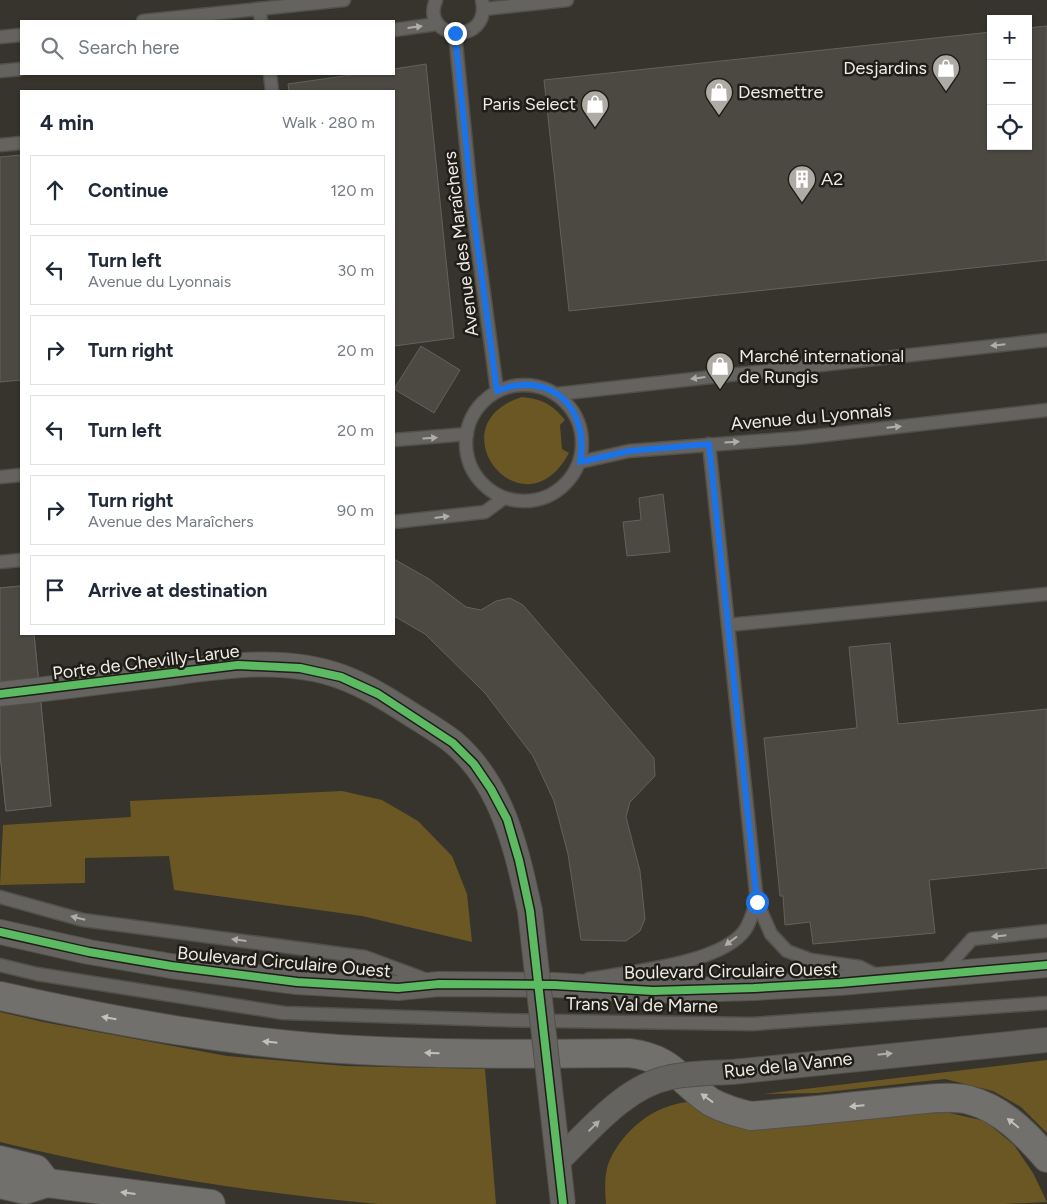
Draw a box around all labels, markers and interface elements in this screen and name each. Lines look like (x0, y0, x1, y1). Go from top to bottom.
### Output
map controls (987, 15, 1032, 150)
button: + (987, 15, 1032, 60)
search box (20, 20, 395, 75)
route end (444, 22, 467, 45)
one-way arrow (408, 23, 424, 31)
icon: search (38, 34, 66, 62)
text: Search here (78, 36, 180, 59)
shop icon: Desjardins (931, 53, 961, 92)
place label: Desjardins (843, 57, 927, 79)
button: − (987, 60, 1032, 105)
shop icon: Desmettre (704, 77, 734, 116)
place label: Desmettre (738, 81, 823, 103)
shop icon: Paris Select (580, 89, 610, 128)
place label: Paris Select (482, 93, 576, 115)
button: locate (987, 105, 1032, 150)
text: 4 min (40, 110, 94, 135)
text: Walk · 280 m (282, 113, 375, 132)
street label: Avenue des Maraîchers (439, 150, 483, 338)
building icon: A2 (787, 164, 817, 203)
place label: A2 (821, 168, 843, 190)
icon: ahead (41, 176, 69, 204)
text: Continue (88, 179, 168, 202)
text: 120 m (331, 181, 374, 200)
text: Turn left (88, 249, 162, 272)
icon: left (41, 256, 69, 284)
text: 30 m (337, 261, 374, 280)
text: Avenue du Lyonnais (88, 272, 231, 291)
icon: right (41, 336, 69, 364)
text: Turn right (88, 339, 174, 362)
text: 20 m (337, 341, 374, 360)
one-way arrow (990, 341, 1006, 349)
place label: Marché international de Rungis (739, 345, 904, 388)
shop icon: Marché international de Rungis (705, 351, 735, 390)
one-way arrow (690, 374, 706, 382)
street label: Avenue du Lyonnais (730, 399, 892, 435)
icon: left (41, 416, 69, 444)
text: Turn left (88, 419, 162, 442)
text: 20 m (337, 421, 374, 440)
one-way arrow (886, 423, 902, 431)
one-way arrow (423, 433, 439, 441)
one-way arrow (724, 438, 740, 446)
text: Turn right (88, 489, 174, 512)
icon: right (41, 496, 69, 524)
text: 90 m (337, 501, 374, 520)
text: Avenue des Maraîchers (88, 512, 254, 531)
one-way arrow (434, 513, 450, 521)
icon: arrive (41, 576, 69, 604)
text: Arrive at destination (88, 579, 267, 602)
street label: Porte de Chevilly-Larue (51, 640, 241, 684)
route start (746, 891, 769, 914)
one-way arrow (70, 914, 85, 922)
one-way arrow (990, 932, 1006, 940)
one-way arrow (231, 936, 247, 944)
one-way arrow (725, 936, 738, 947)
street label: Boulevard Circulaire Ouest (176, 942, 392, 982)
street label: Boulevard Circulaire Ouest (624, 958, 838, 984)
street label: Trans Val de Marne (566, 993, 718, 1017)
one-way arrow (101, 1014, 117, 1022)
one-way arrow (262, 1038, 278, 1046)
street label: Rue de la Vanne (723, 1047, 853, 1083)
one-way arrow (424, 1049, 440, 1057)
one-way arrow (877, 1050, 893, 1058)
one-way arrow (700, 1093, 714, 1103)
one-way arrow (849, 1102, 865, 1110)
one-way arrow (1007, 1118, 1020, 1129)
one-way arrow (588, 1120, 600, 1132)
one-way arrow (120, 1189, 136, 1197)

